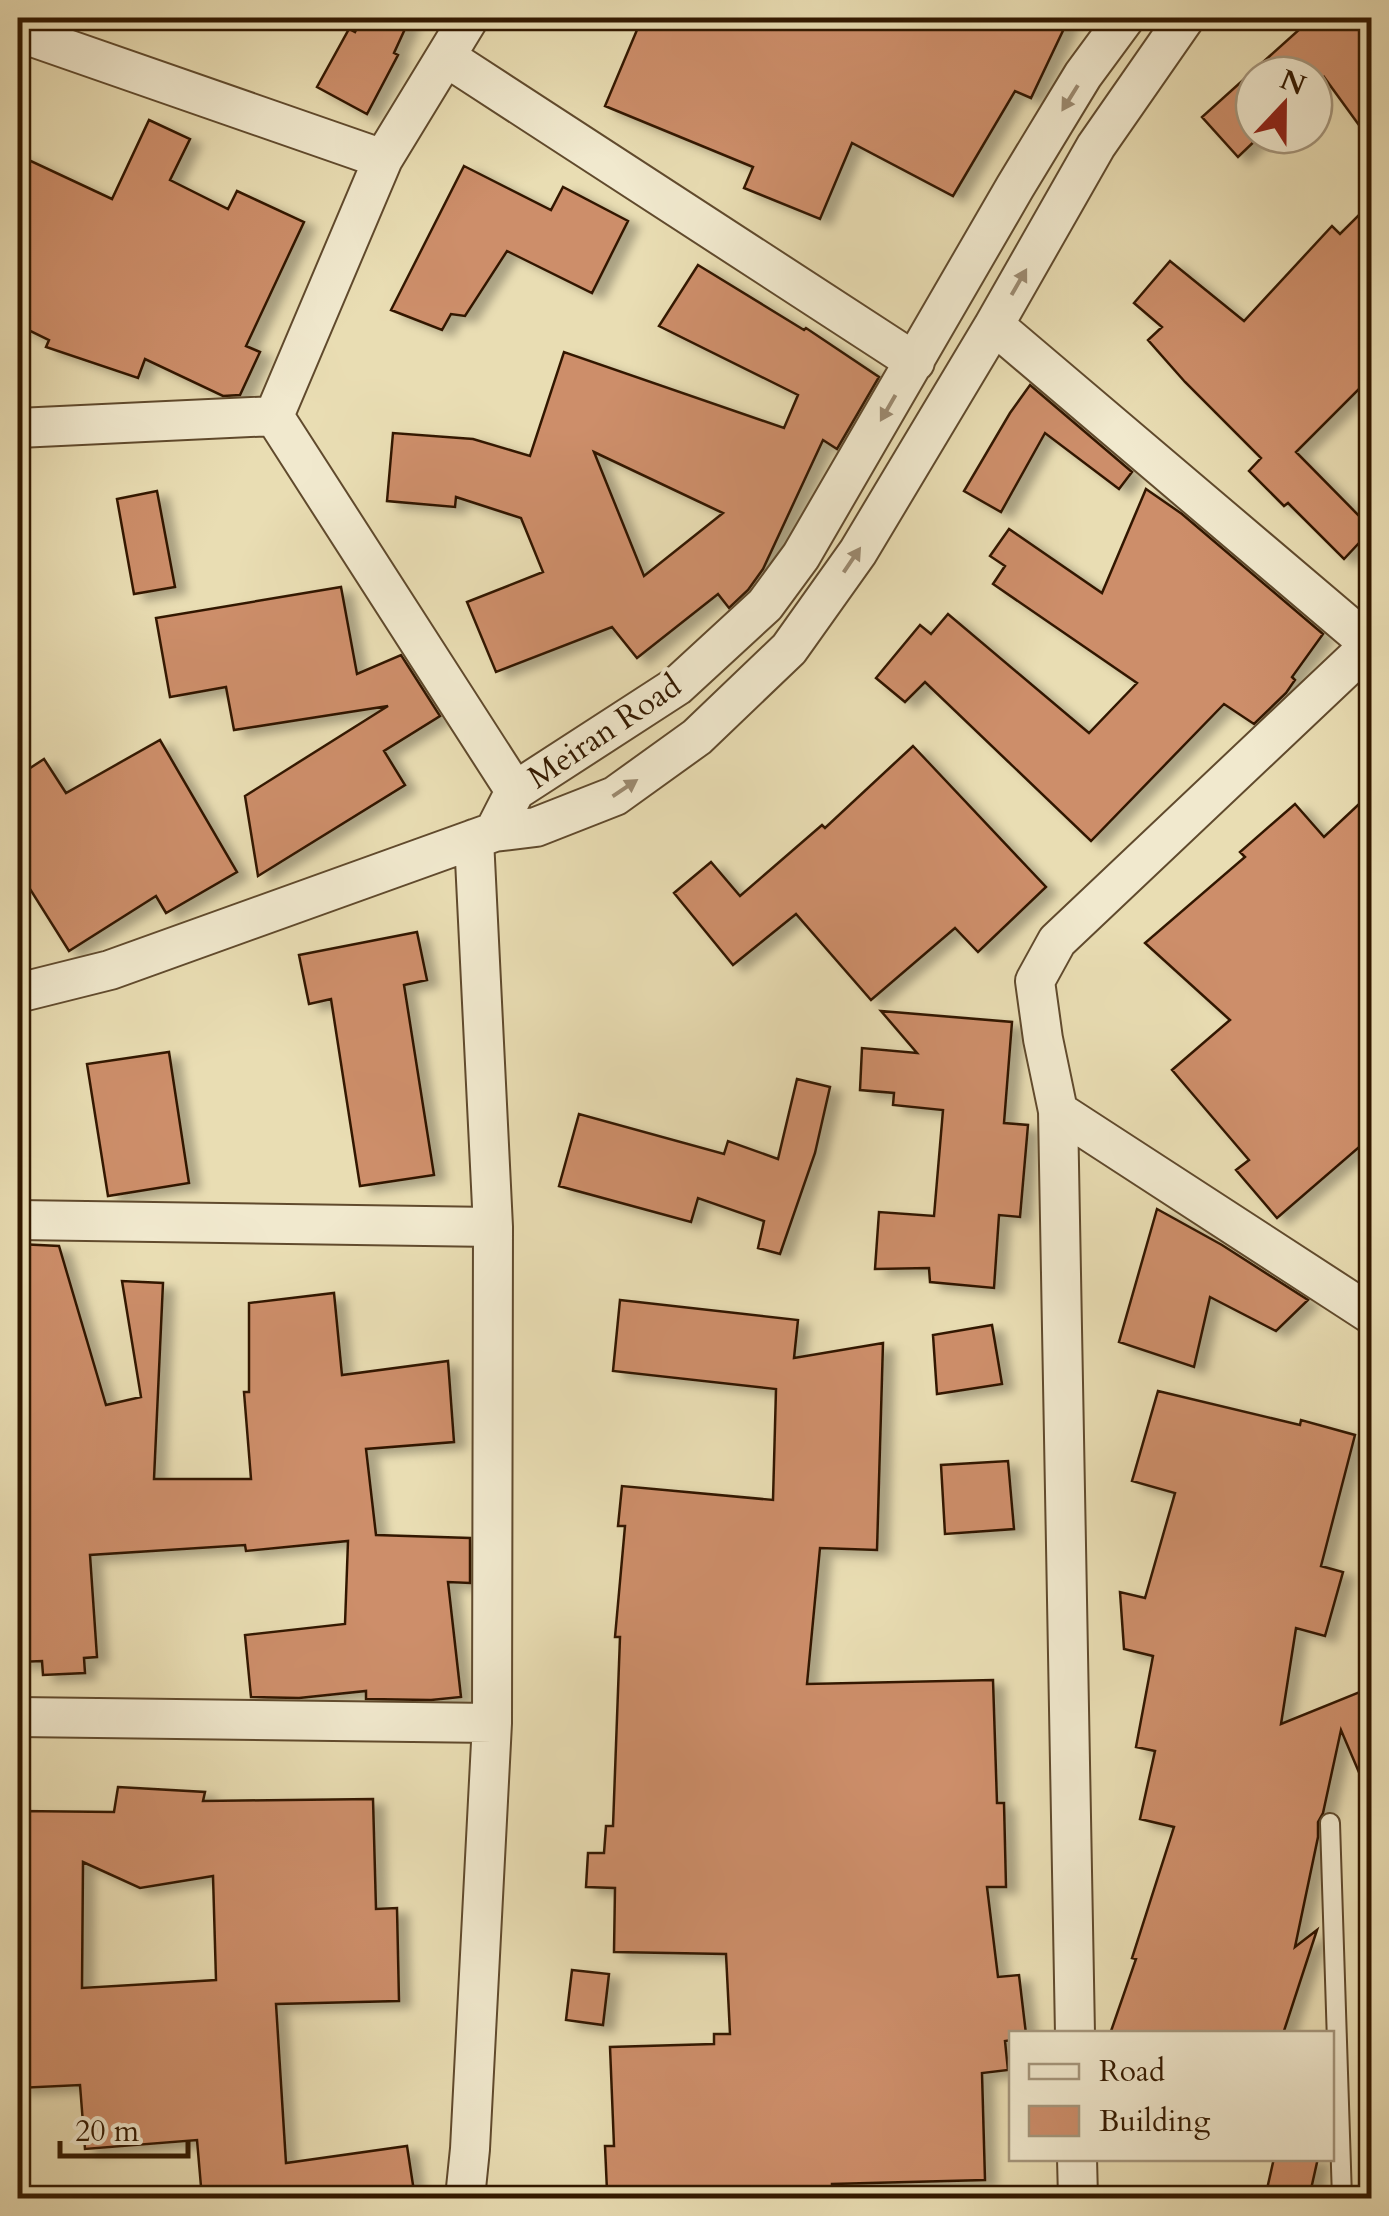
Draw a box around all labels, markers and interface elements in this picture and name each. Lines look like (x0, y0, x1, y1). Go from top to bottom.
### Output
north arrow (1234, 55, 1334, 155)
text: N (1275, 61, 1311, 105)
one-way arrow (1061, 84, 1079, 111)
one-way arrow (1011, 267, 1028, 296)
one-way arrow (880, 394, 897, 422)
one-way arrow (842, 547, 861, 574)
street label: Meiran Road (519, 664, 690, 799)
one-way arrow (611, 780, 638, 798)
legend (1009, 2031, 1334, 2161)
text: Road (1099, 2051, 1165, 2092)
scale bar (60, 2096, 188, 2158)
text: Building (1099, 2101, 1210, 2142)
text: 20 m (75, 2111, 140, 2152)

